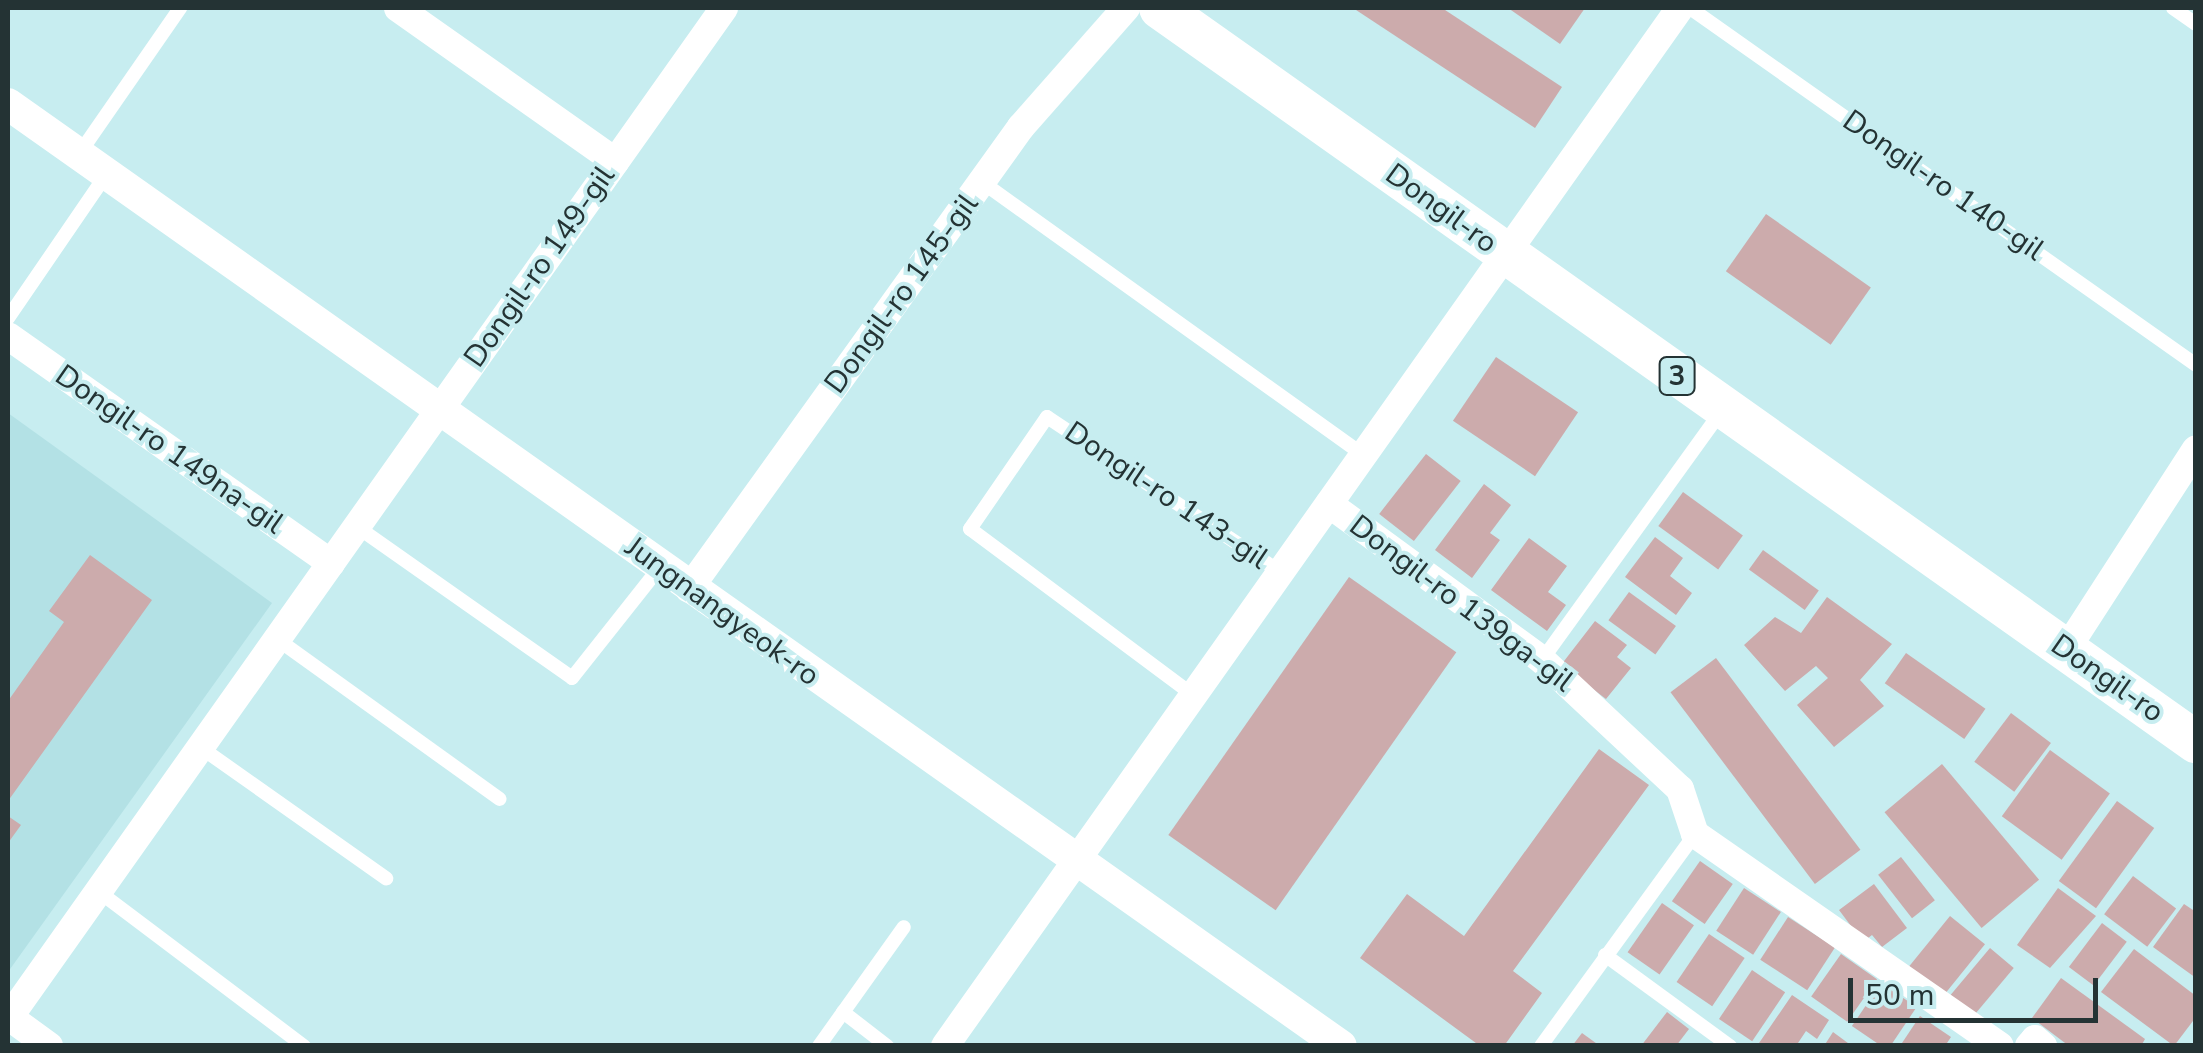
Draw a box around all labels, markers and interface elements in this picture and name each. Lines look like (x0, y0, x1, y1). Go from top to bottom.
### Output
street label: Dongil-ro 140-gil (1835, 103, 2051, 269)
street label: Dongil-ro (1378, 156, 1504, 262)
street label: Dongil-ro 149-gil (457, 159, 623, 375)
street label: Dongil-ro 145-gil (818, 187, 986, 401)
road number: 3 (1657, 353, 1697, 399)
street label: Dongil-ro 149na-gil (48, 358, 290, 542)
street label: Dongil-ro 143-gil (1058, 415, 1274, 577)
street label: Dongil-ro 139ga-gil (1342, 508, 1580, 700)
street label: Jungnangyeok-ro (618, 530, 826, 694)
street label: Dongil-ro (2044, 627, 2170, 731)
scale bar (1853, 958, 2103, 1020)
text: 50 m (1865, 975, 1934, 1016)

